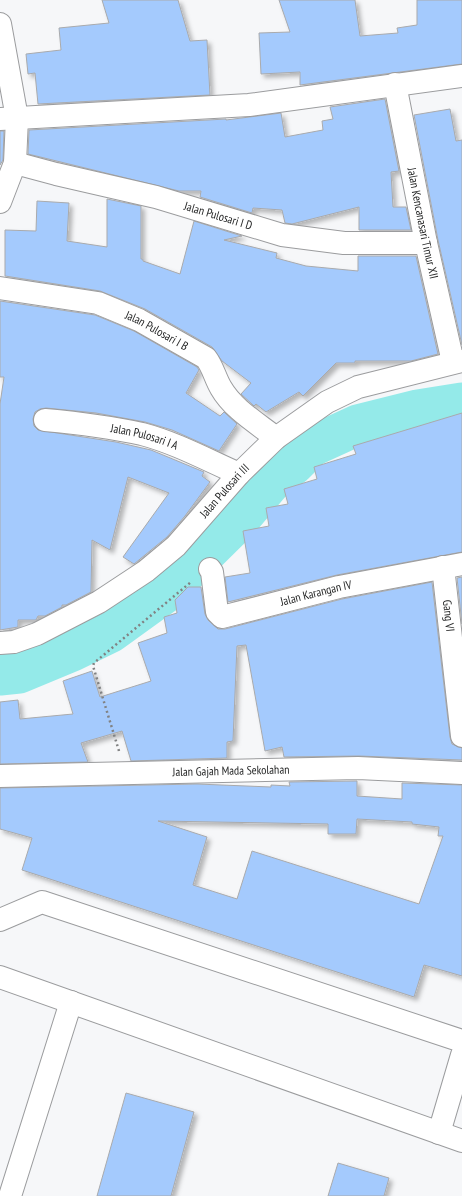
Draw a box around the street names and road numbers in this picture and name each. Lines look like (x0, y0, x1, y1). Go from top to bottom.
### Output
street label: Jalan Kencanasari Timur XII (404, 165, 442, 280)
street label: Jalan Pulosari I D (181, 198, 254, 233)
street label: Jalan Pulosari I B (122, 307, 191, 354)
street label: Jalan Pulosari I A (109, 420, 181, 453)
street label: Jalan Pulosari III (196, 460, 252, 521)
street label: Jalan Karangan IV (278, 577, 353, 609)
street label: Gang VI (440, 599, 458, 632)
street label: Jalan Gajah Mada Sekolahan (171, 762, 290, 779)

